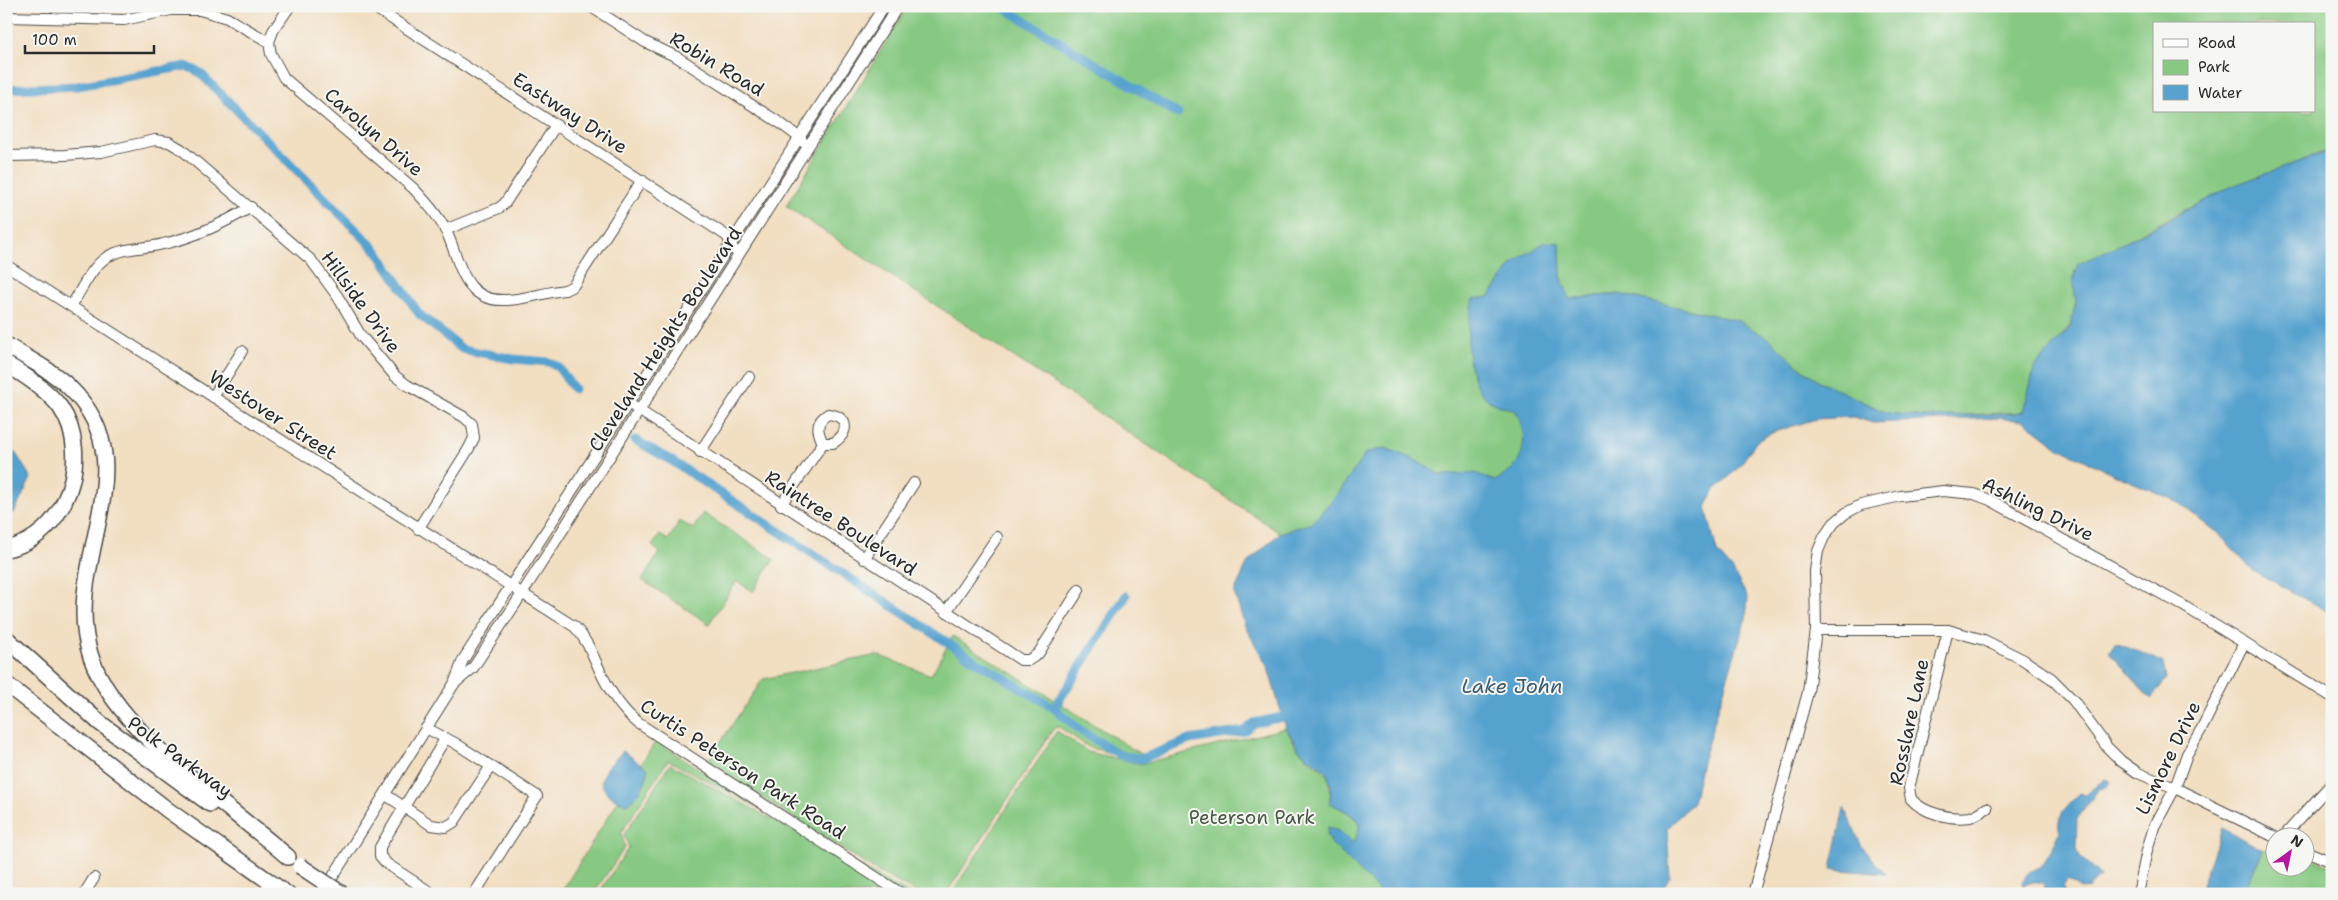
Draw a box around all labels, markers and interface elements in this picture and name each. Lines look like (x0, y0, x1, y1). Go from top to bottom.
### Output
scale bar (25, 22, 154, 54)
legend (2153, 22, 2316, 112)
street label: Robin Road (665, 26, 769, 102)
text: 100 m (32, 30, 77, 50)
text: Road (2198, 33, 2236, 53)
text: Park (2198, 57, 2230, 77)
street label: Eastway Drive (508, 67, 632, 159)
street label: Carolyn Drive (319, 82, 429, 182)
text: Water (2198, 83, 2242, 103)
street label: Cleveland Heights Boulevard (583, 222, 747, 456)
street label: Hillside Drive (316, 246, 406, 358)
street label: Westover Street (204, 364, 342, 466)
street label: Raintree Boulevard (760, 465, 922, 581)
street label: Ashling Drive (1978, 471, 2098, 547)
street label: Rosslare Lane (1883, 656, 1935, 788)
water label: Lake John (1461, 673, 1563, 699)
street label: Curtis Peterson Park Road (636, 693, 850, 845)
street label: Lismore Drive (2130, 697, 2206, 819)
street label: Polk Parkway (122, 710, 238, 804)
park label: Peterson Park (1189, 805, 1315, 830)
north arrow (2266, 828, 2316, 878)
text: N (2288, 831, 2307, 852)

